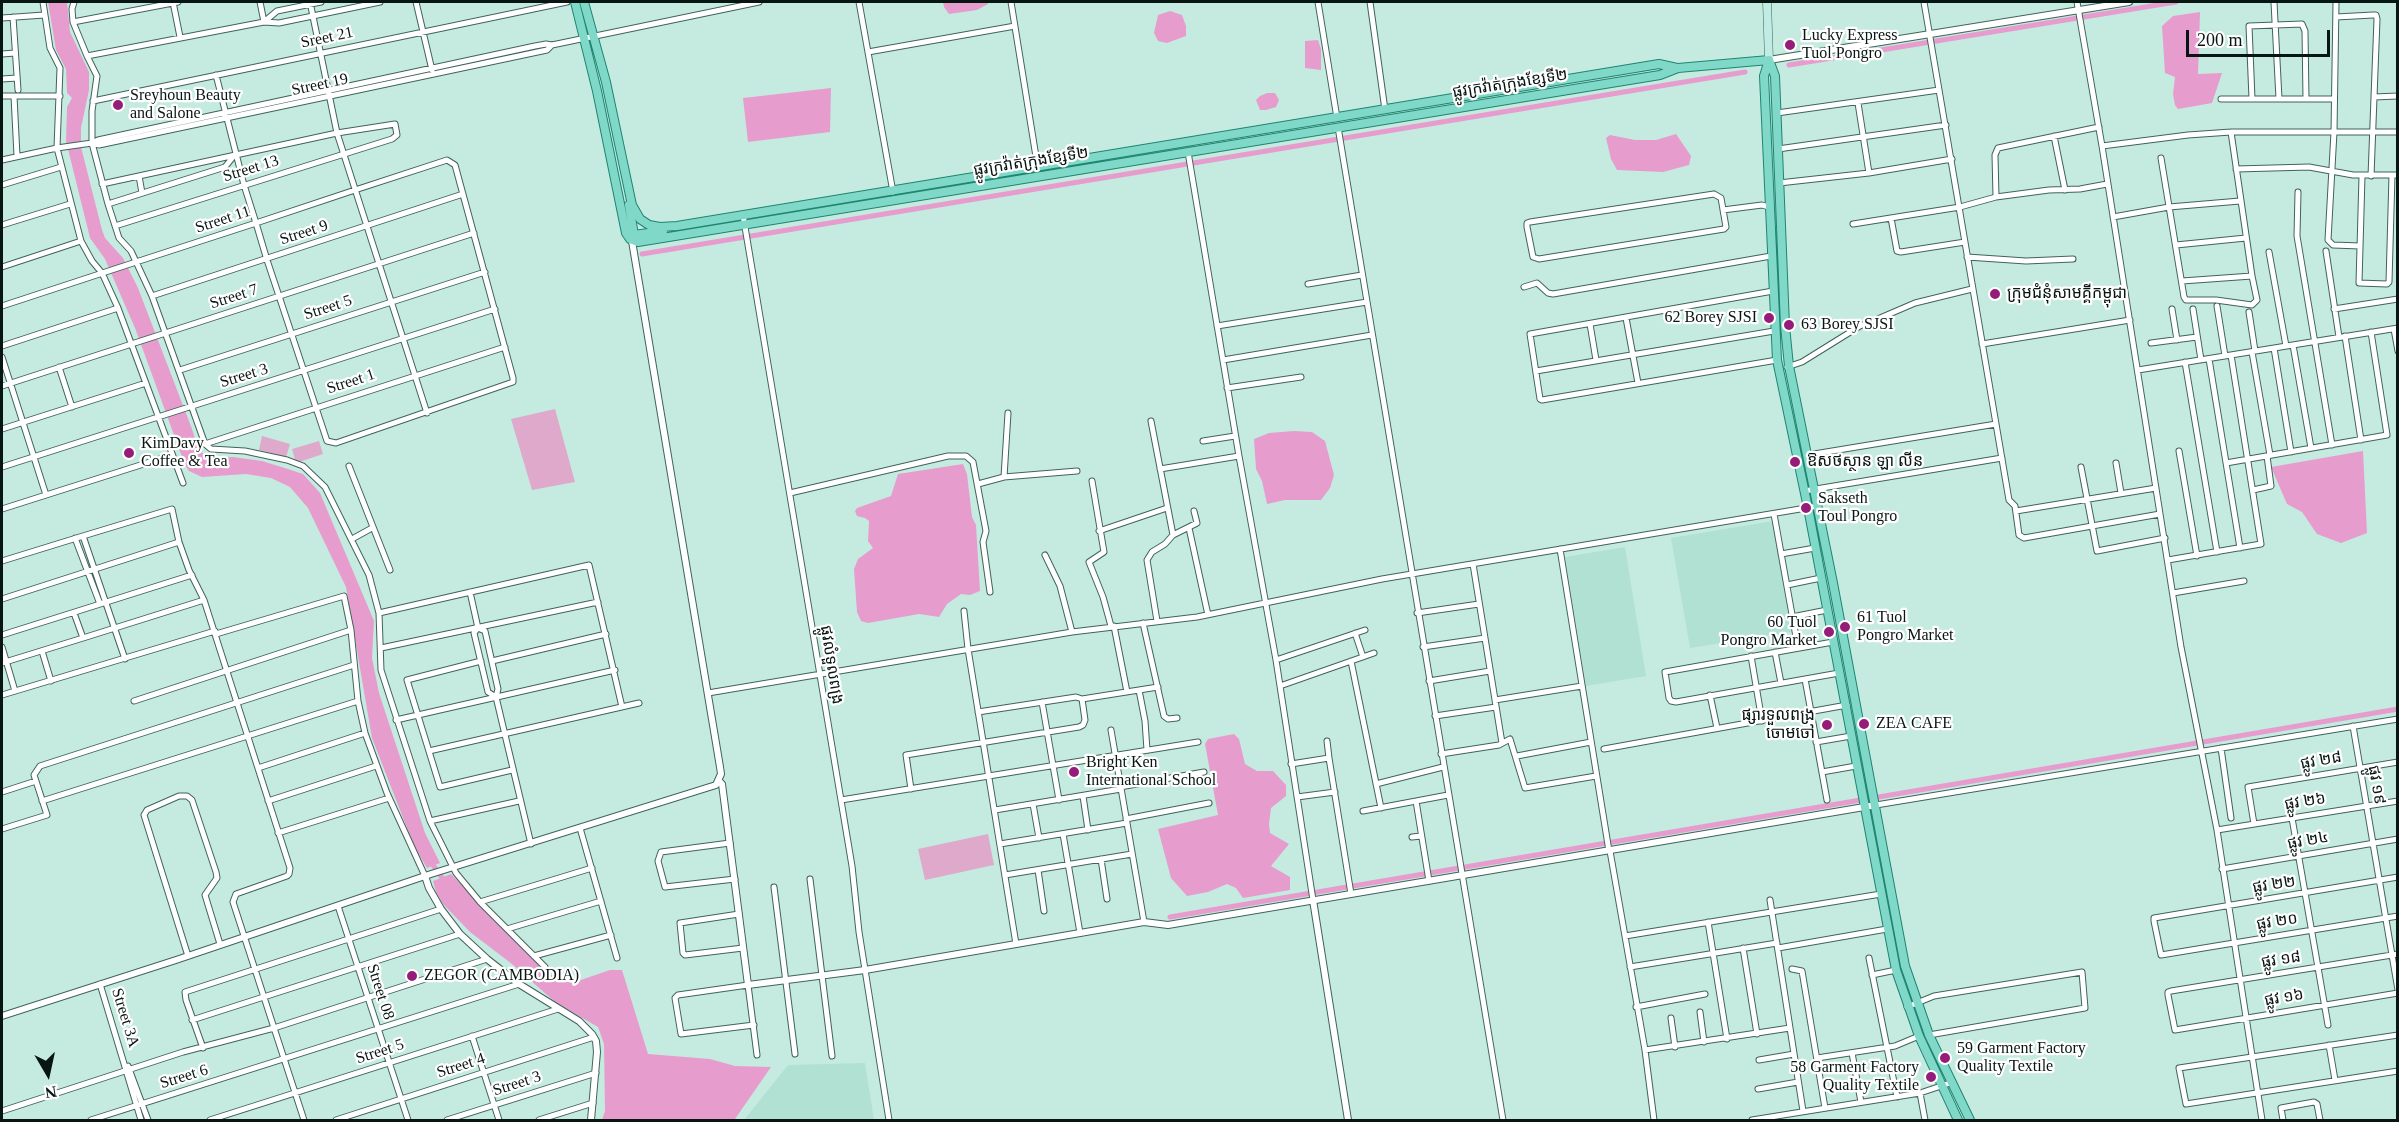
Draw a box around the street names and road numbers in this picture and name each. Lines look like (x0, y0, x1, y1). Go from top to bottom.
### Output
street label: Sreet 21 (299, 23, 355, 53)
street label: ផ្លូវក្រវ៉ាត់ក្រុងខ្សែទី២ (1451, 65, 1569, 103)
street label: Street 19 (290, 70, 350, 100)
street label: ផ្លូវក្រវ៉ាត់ក្រុងខ្សែទី២ (972, 143, 1090, 181)
street label: Street 13 (221, 151, 281, 187)
street label: Street 11 (193, 202, 253, 238)
street label: Street 9 (278, 216, 330, 250)
street label: Street 7 (208, 280, 260, 314)
street label: Street 5 (302, 291, 354, 325)
street label: Street 3 (218, 360, 270, 392)
street label: Street 1 (325, 365, 377, 399)
street label: ផ្លូវលំទួលពង្រ (815, 624, 847, 706)
street label: ផ្លូវ ២៨ (2299, 748, 2343, 774)
street label: ផ្លូវ ១៩ (2363, 764, 2389, 806)
street label: ផ្លូវ ២៦ (2283, 789, 2327, 815)
street label: ផ្លូវ ២៤ (2286, 828, 2330, 854)
street label: ផ្លូវ ២២ (2251, 872, 2297, 898)
street label: ផ្លូវ ២០ (2255, 909, 2299, 935)
street label: ផ្លូវ ១៨ (2260, 947, 2302, 973)
street label: Street 08 (362, 962, 398, 1022)
street label: ផ្លូវ ១៦ (2263, 985, 2305, 1011)
street label: Street 3A (107, 986, 143, 1050)
street label: Street 5 (354, 1035, 406, 1069)
street label: Street 4 (435, 1049, 487, 1083)
street label: Street 6 (158, 1061, 210, 1093)
street label: Street 3 (491, 1067, 543, 1101)

